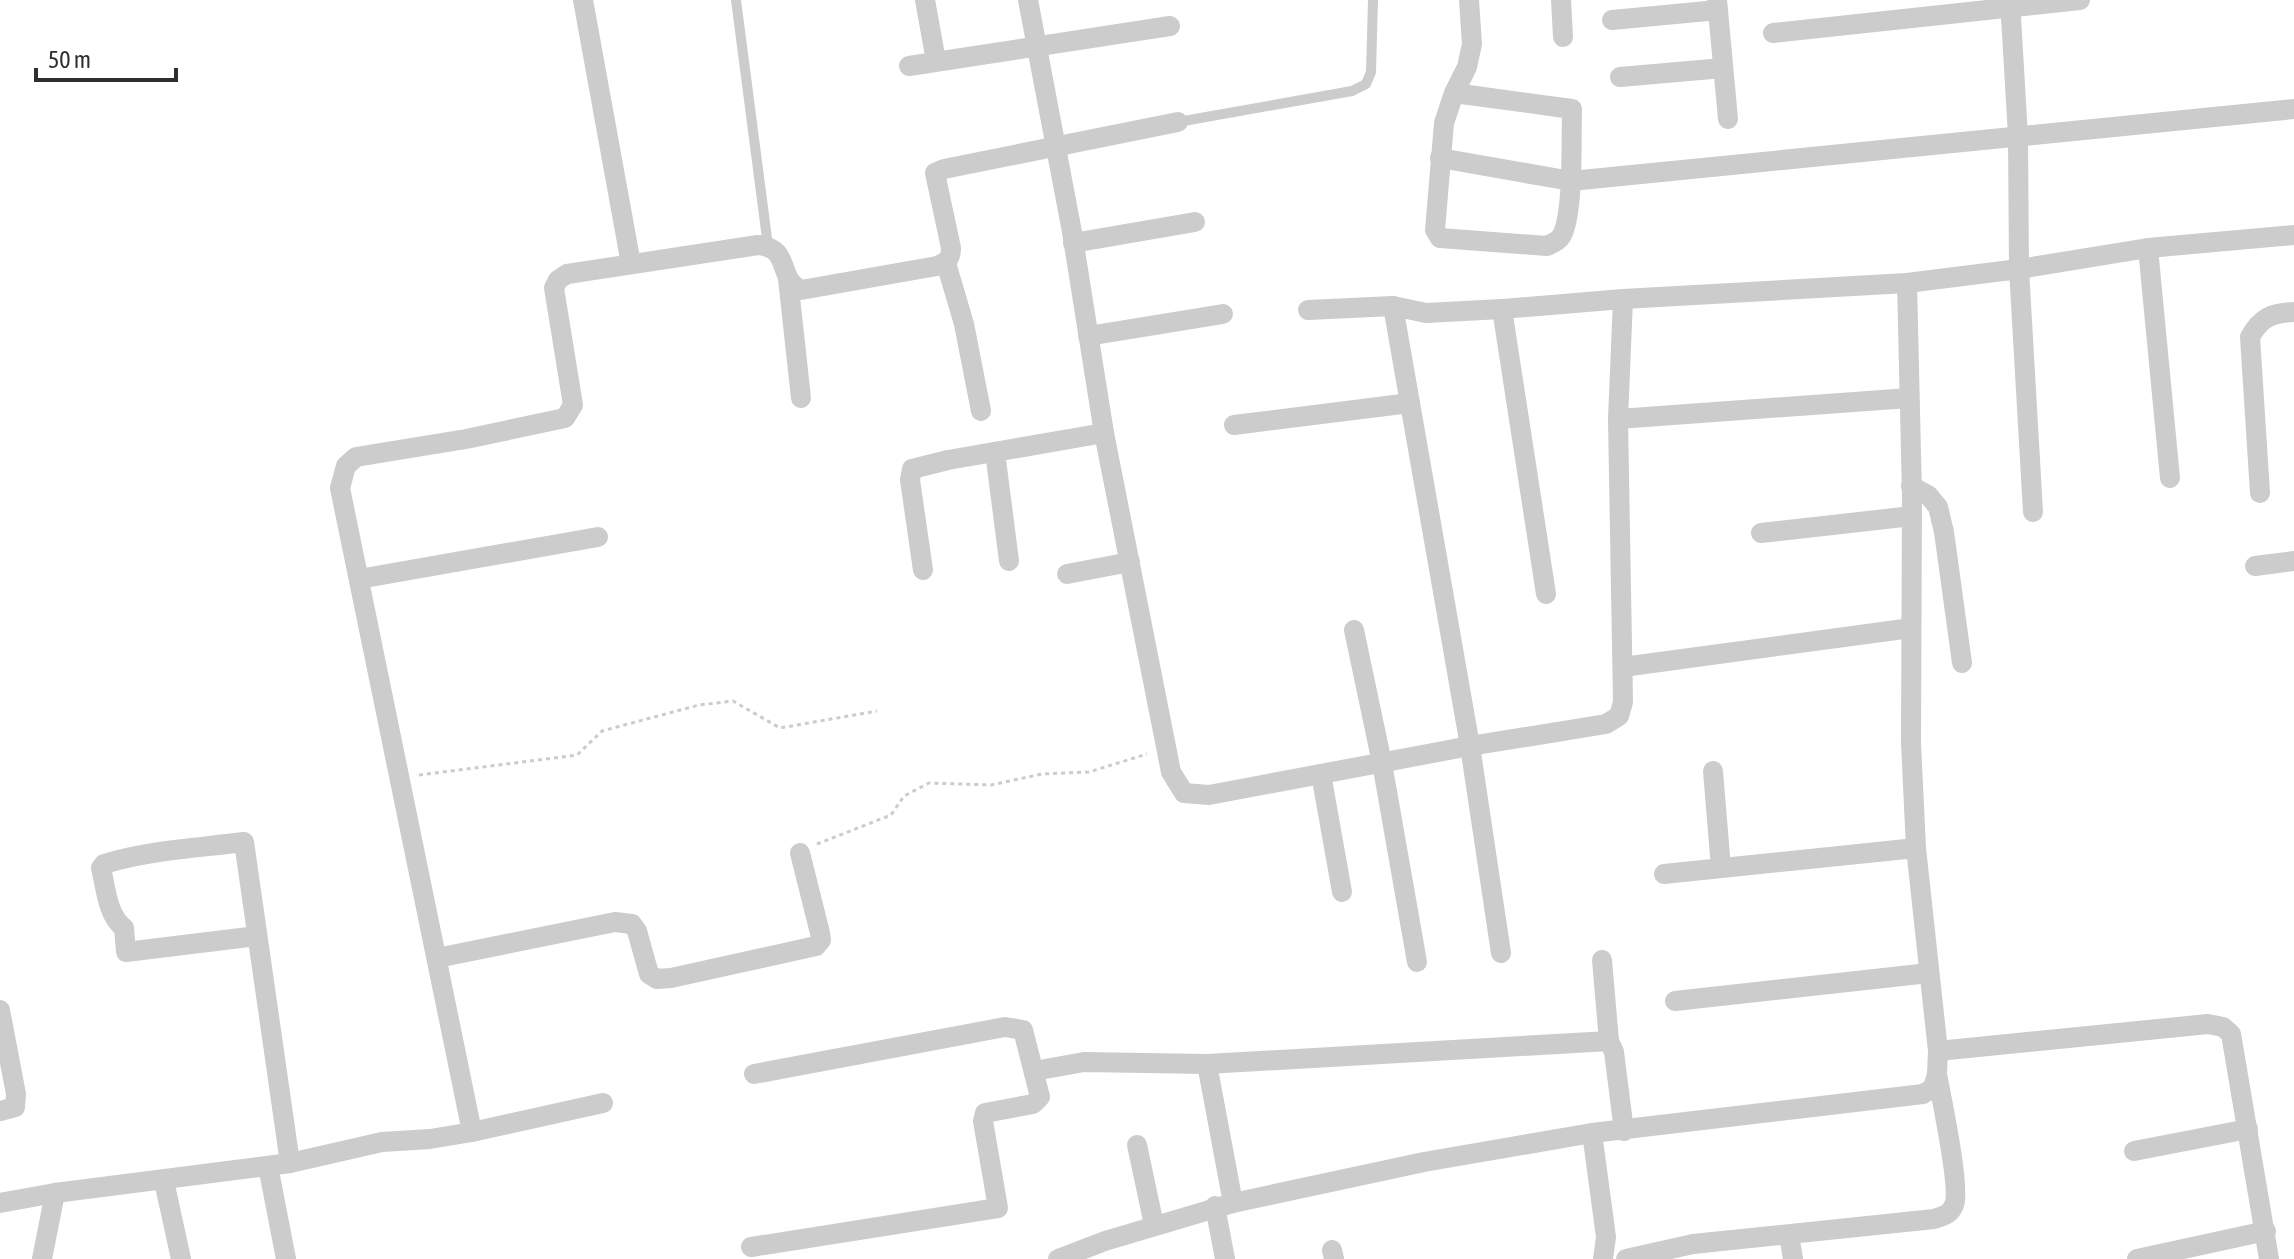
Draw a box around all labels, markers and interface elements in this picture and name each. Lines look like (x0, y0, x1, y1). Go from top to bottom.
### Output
scale bar (36, 32, 176, 82)
text: 50 m (48, 46, 91, 73)

